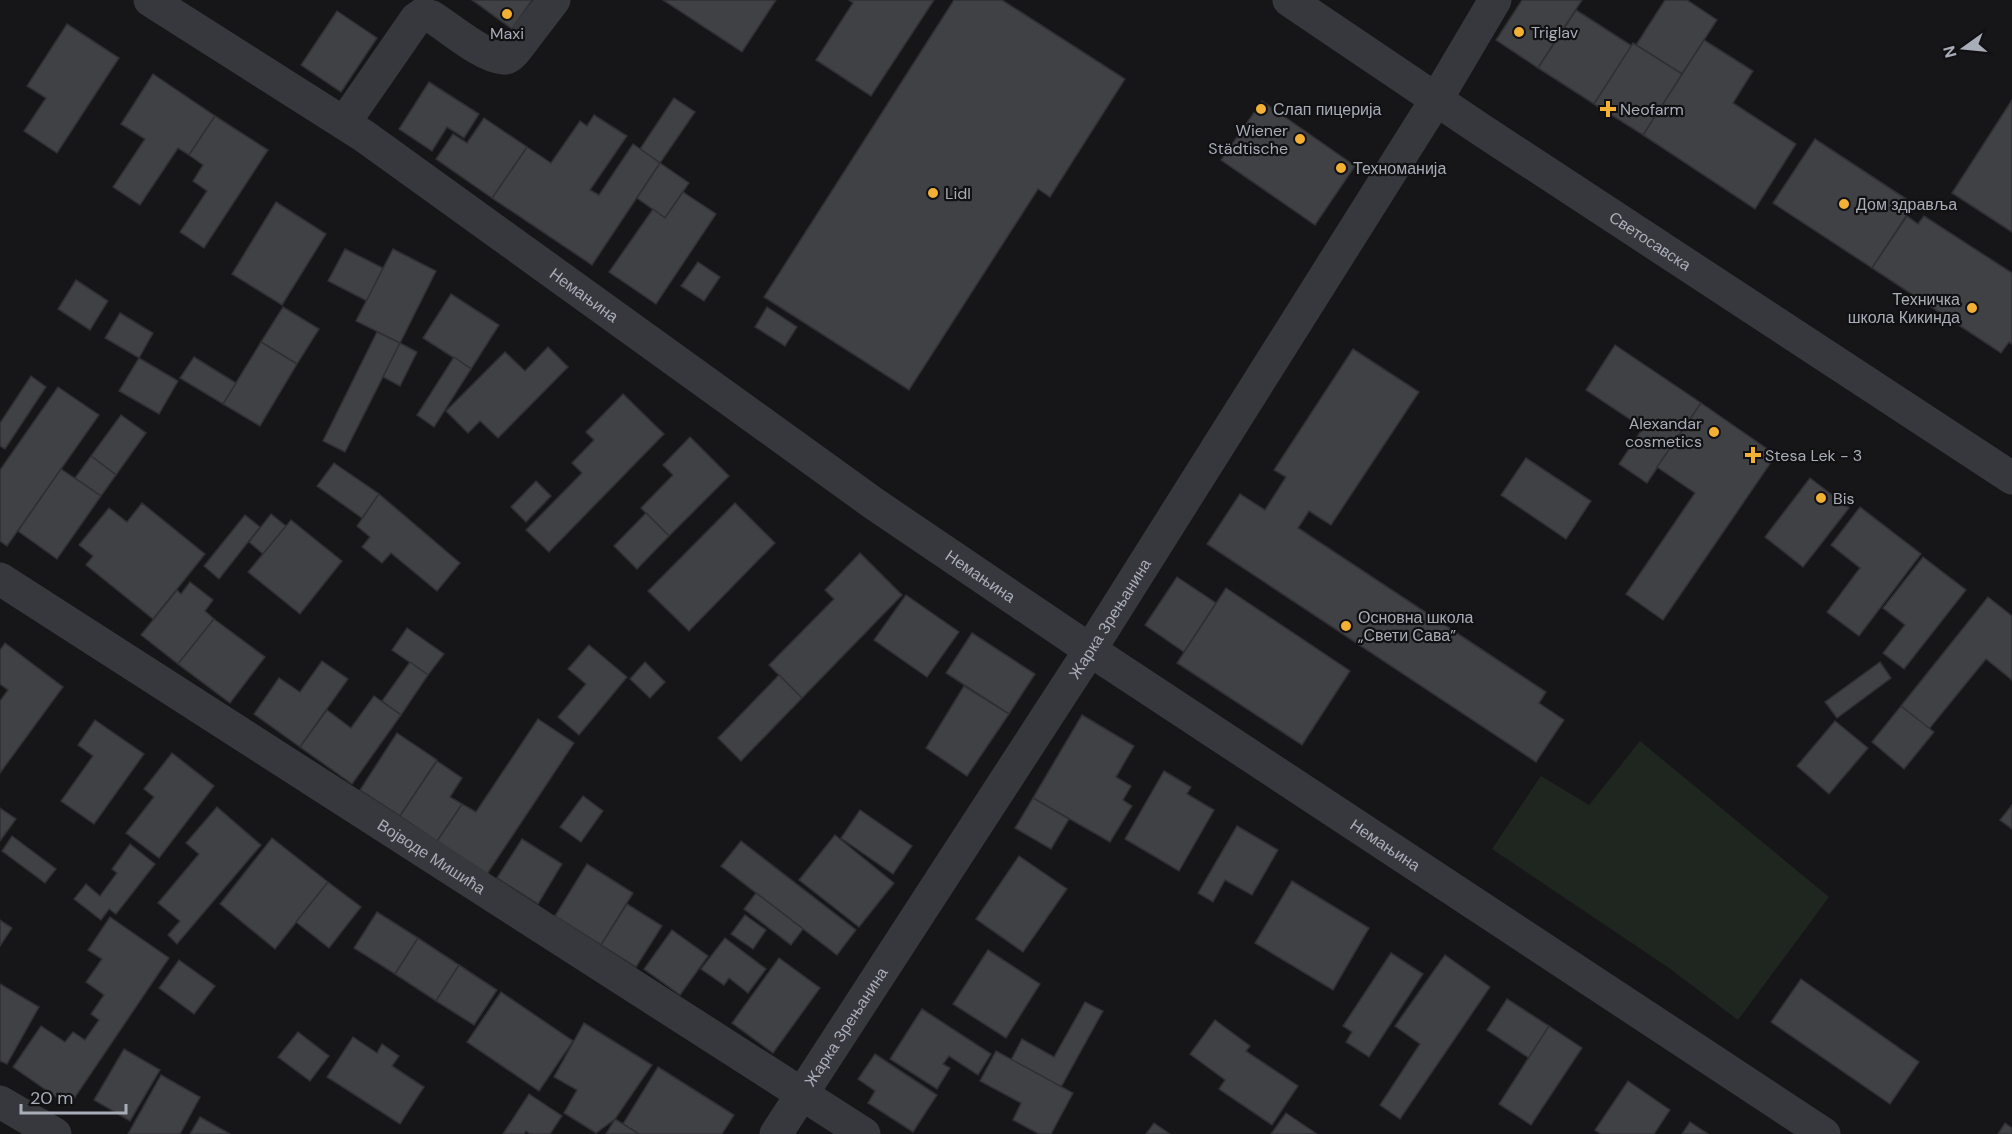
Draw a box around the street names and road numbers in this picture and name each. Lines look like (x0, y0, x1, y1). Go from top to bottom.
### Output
street label: Светосавска (1605, 206, 1695, 275)
street label: Немањина (546, 263, 623, 327)
street label: Немањина (942, 545, 1020, 607)
street label: Жарка Зрењанина (1064, 554, 1155, 683)
street label: Војводе Мишића (374, 814, 490, 899)
street label: Немањина (1346, 814, 1425, 876)
street label: Жарка Зрењанина (799, 963, 892, 1090)

